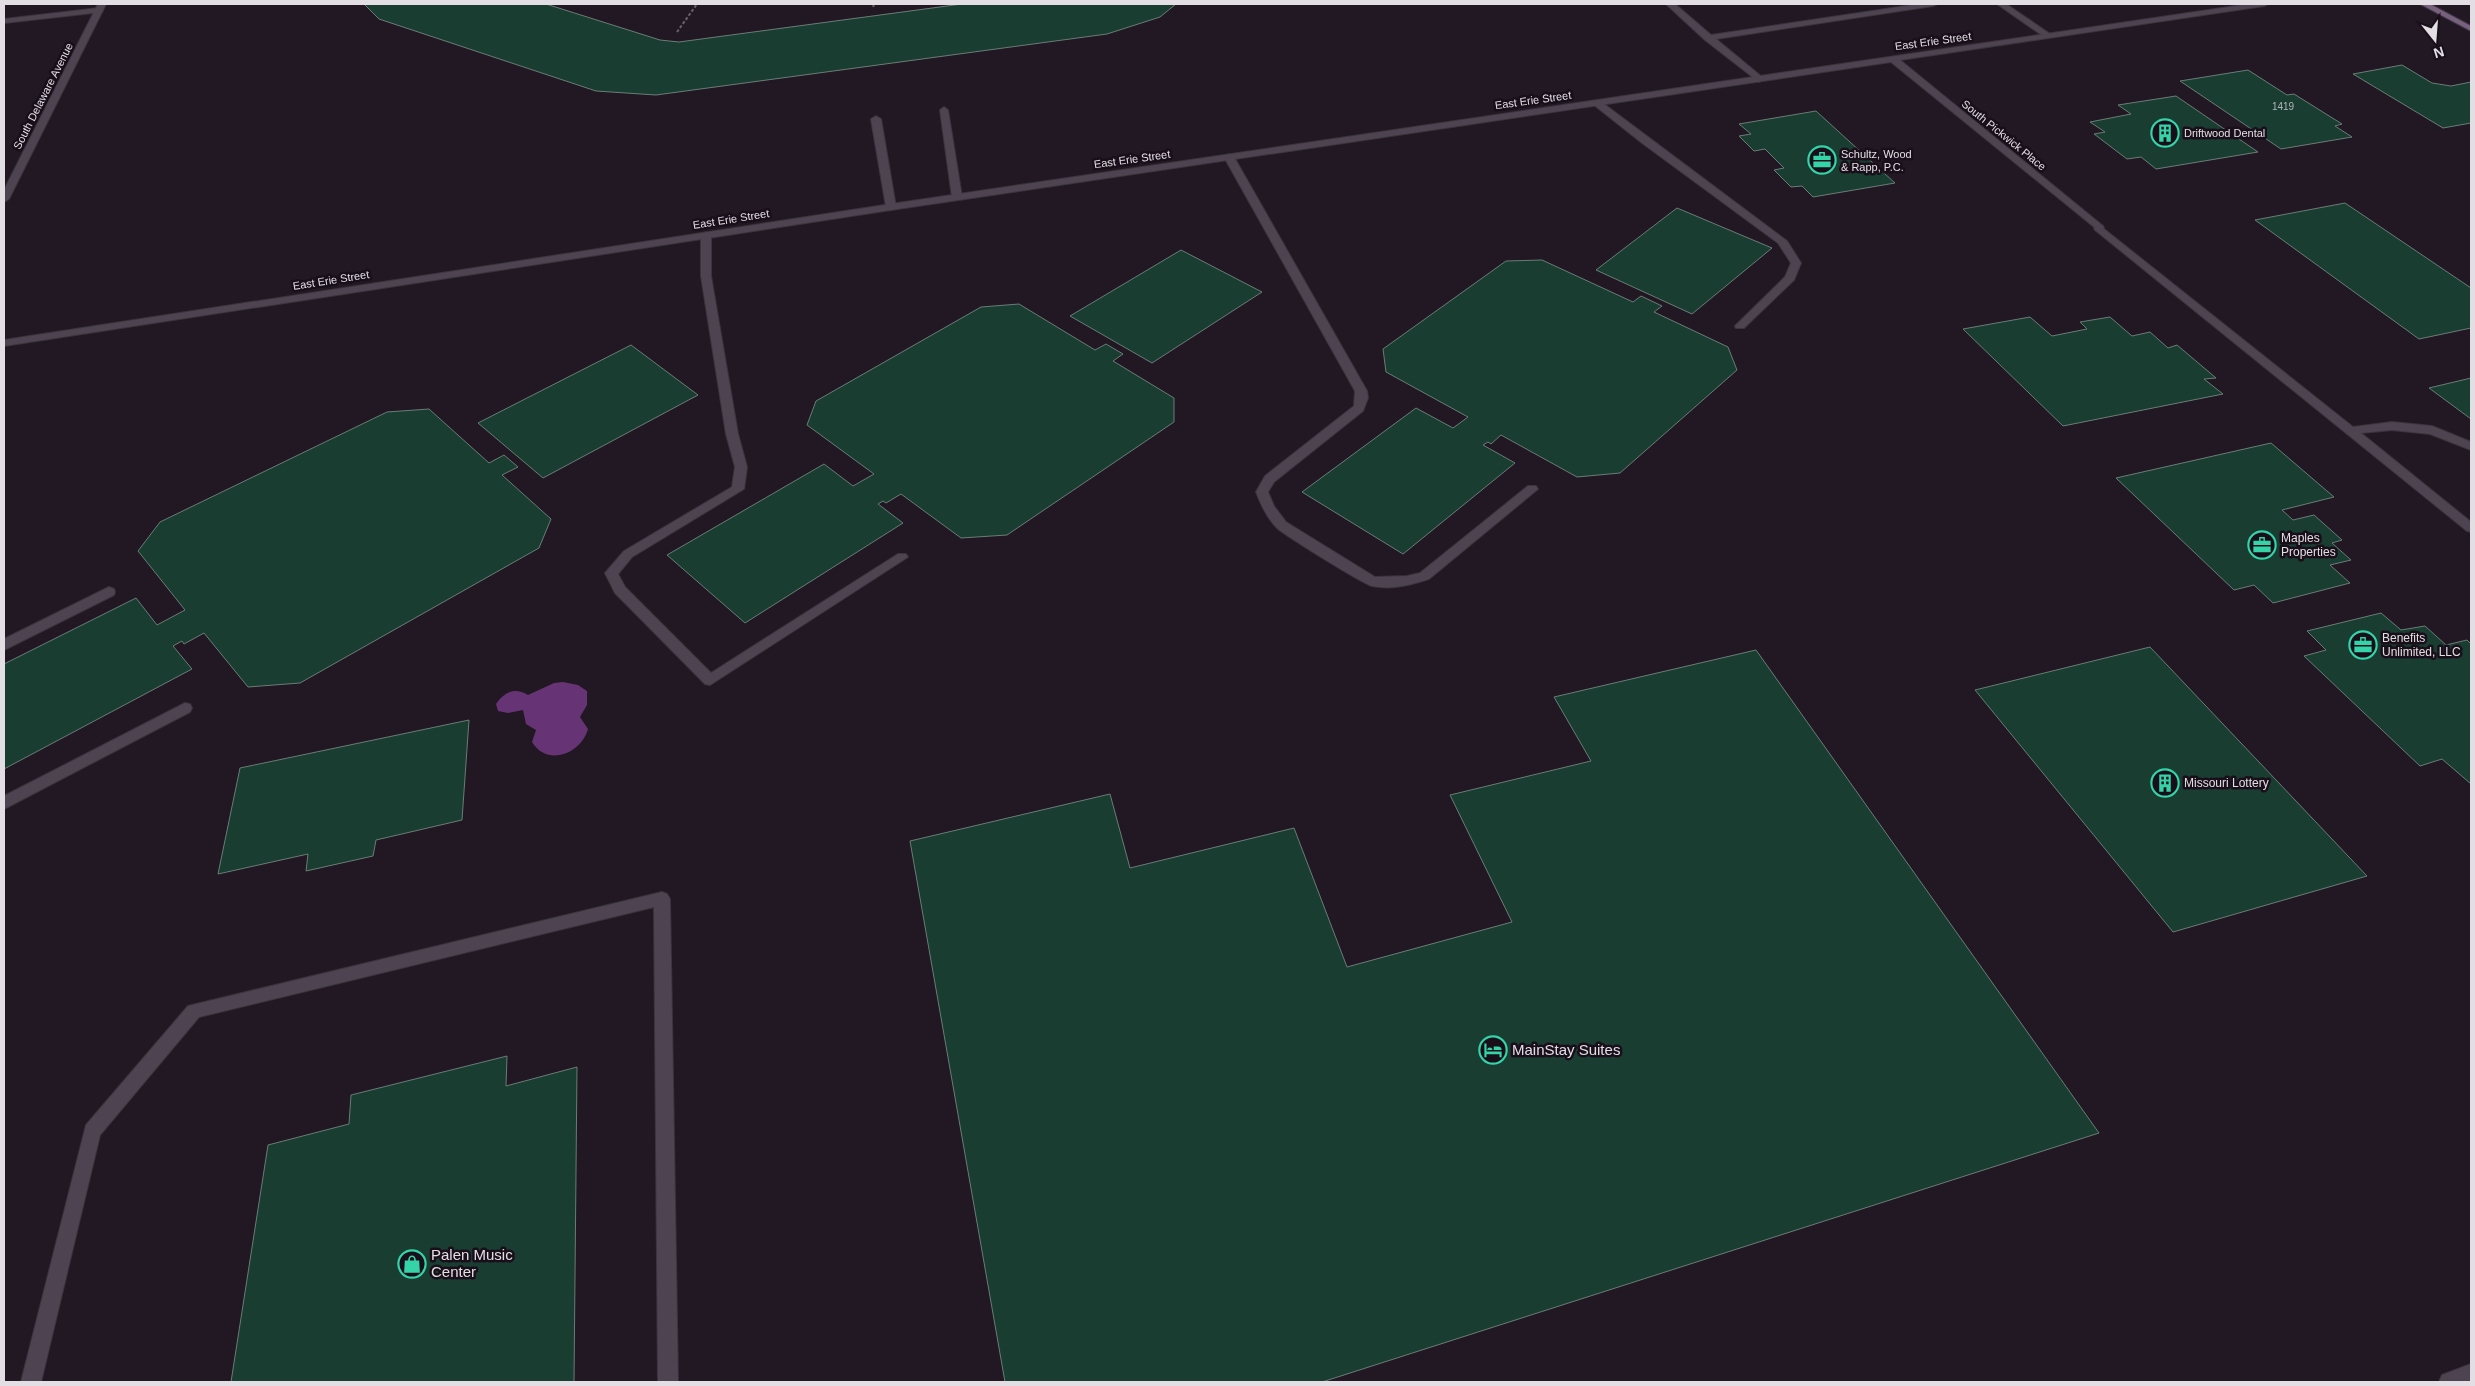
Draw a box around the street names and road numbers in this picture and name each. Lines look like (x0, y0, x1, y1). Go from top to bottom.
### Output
street label: East Erie Street (1894, 30, 1972, 52)
street label: South Delaware Avenue (11, 41, 75, 151)
street label: East Erie Street (1494, 89, 1572, 111)
street label: South Pickwick Place (1960, 97, 2048, 173)
street label: East Erie Street (1093, 148, 1171, 170)
street label: East Erie Street (692, 207, 770, 231)
street label: East Erie Street (292, 268, 370, 292)

